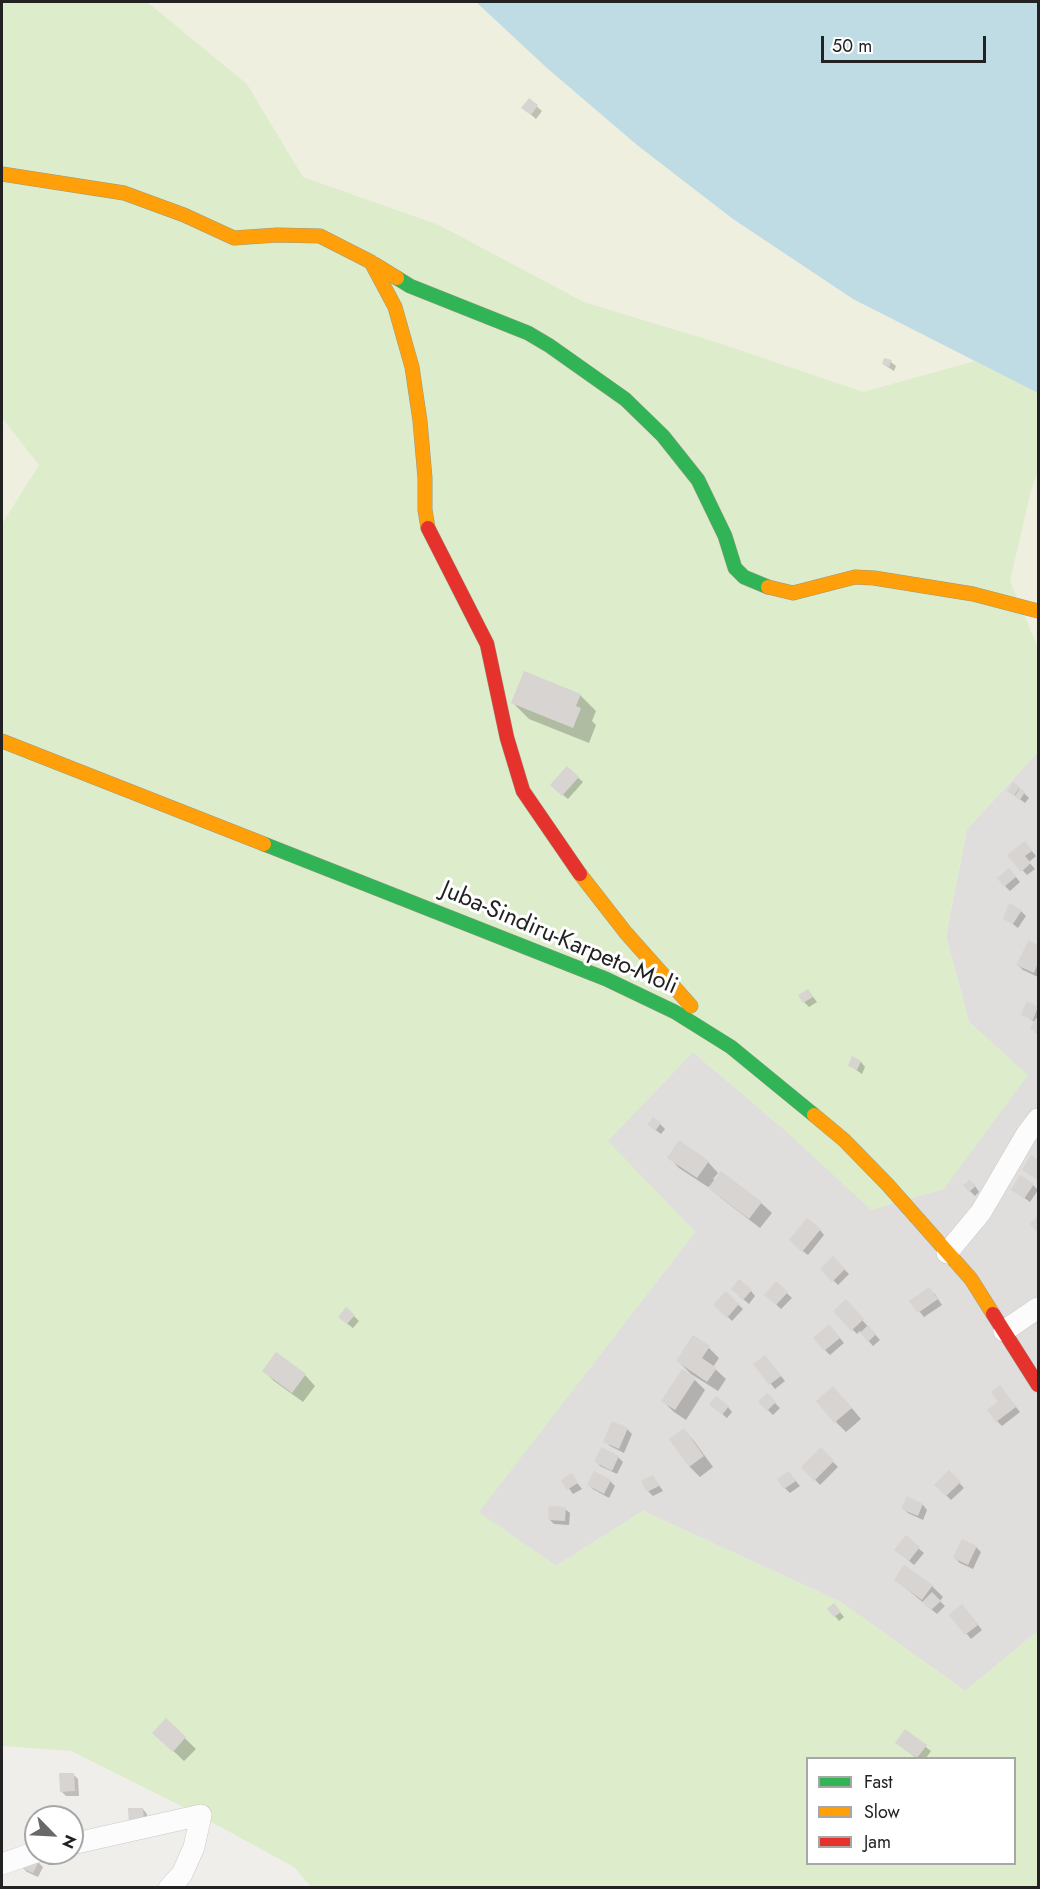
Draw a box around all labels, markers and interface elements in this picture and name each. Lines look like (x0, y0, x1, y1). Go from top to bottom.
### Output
scale bar (824, 24, 989, 62)
text: 50 m (832, 33, 872, 59)
street label: Juba-Sindiru-Karpeto-Moli (436, 876, 682, 1002)
legend (806, 1757, 1016, 1865)
text: Fast (864, 1769, 893, 1795)
text: Slow (864, 1799, 900, 1825)
north arrow (24, 1805, 84, 1865)
text: Jam (864, 1829, 891, 1855)
text: N (56, 1831, 82, 1852)

